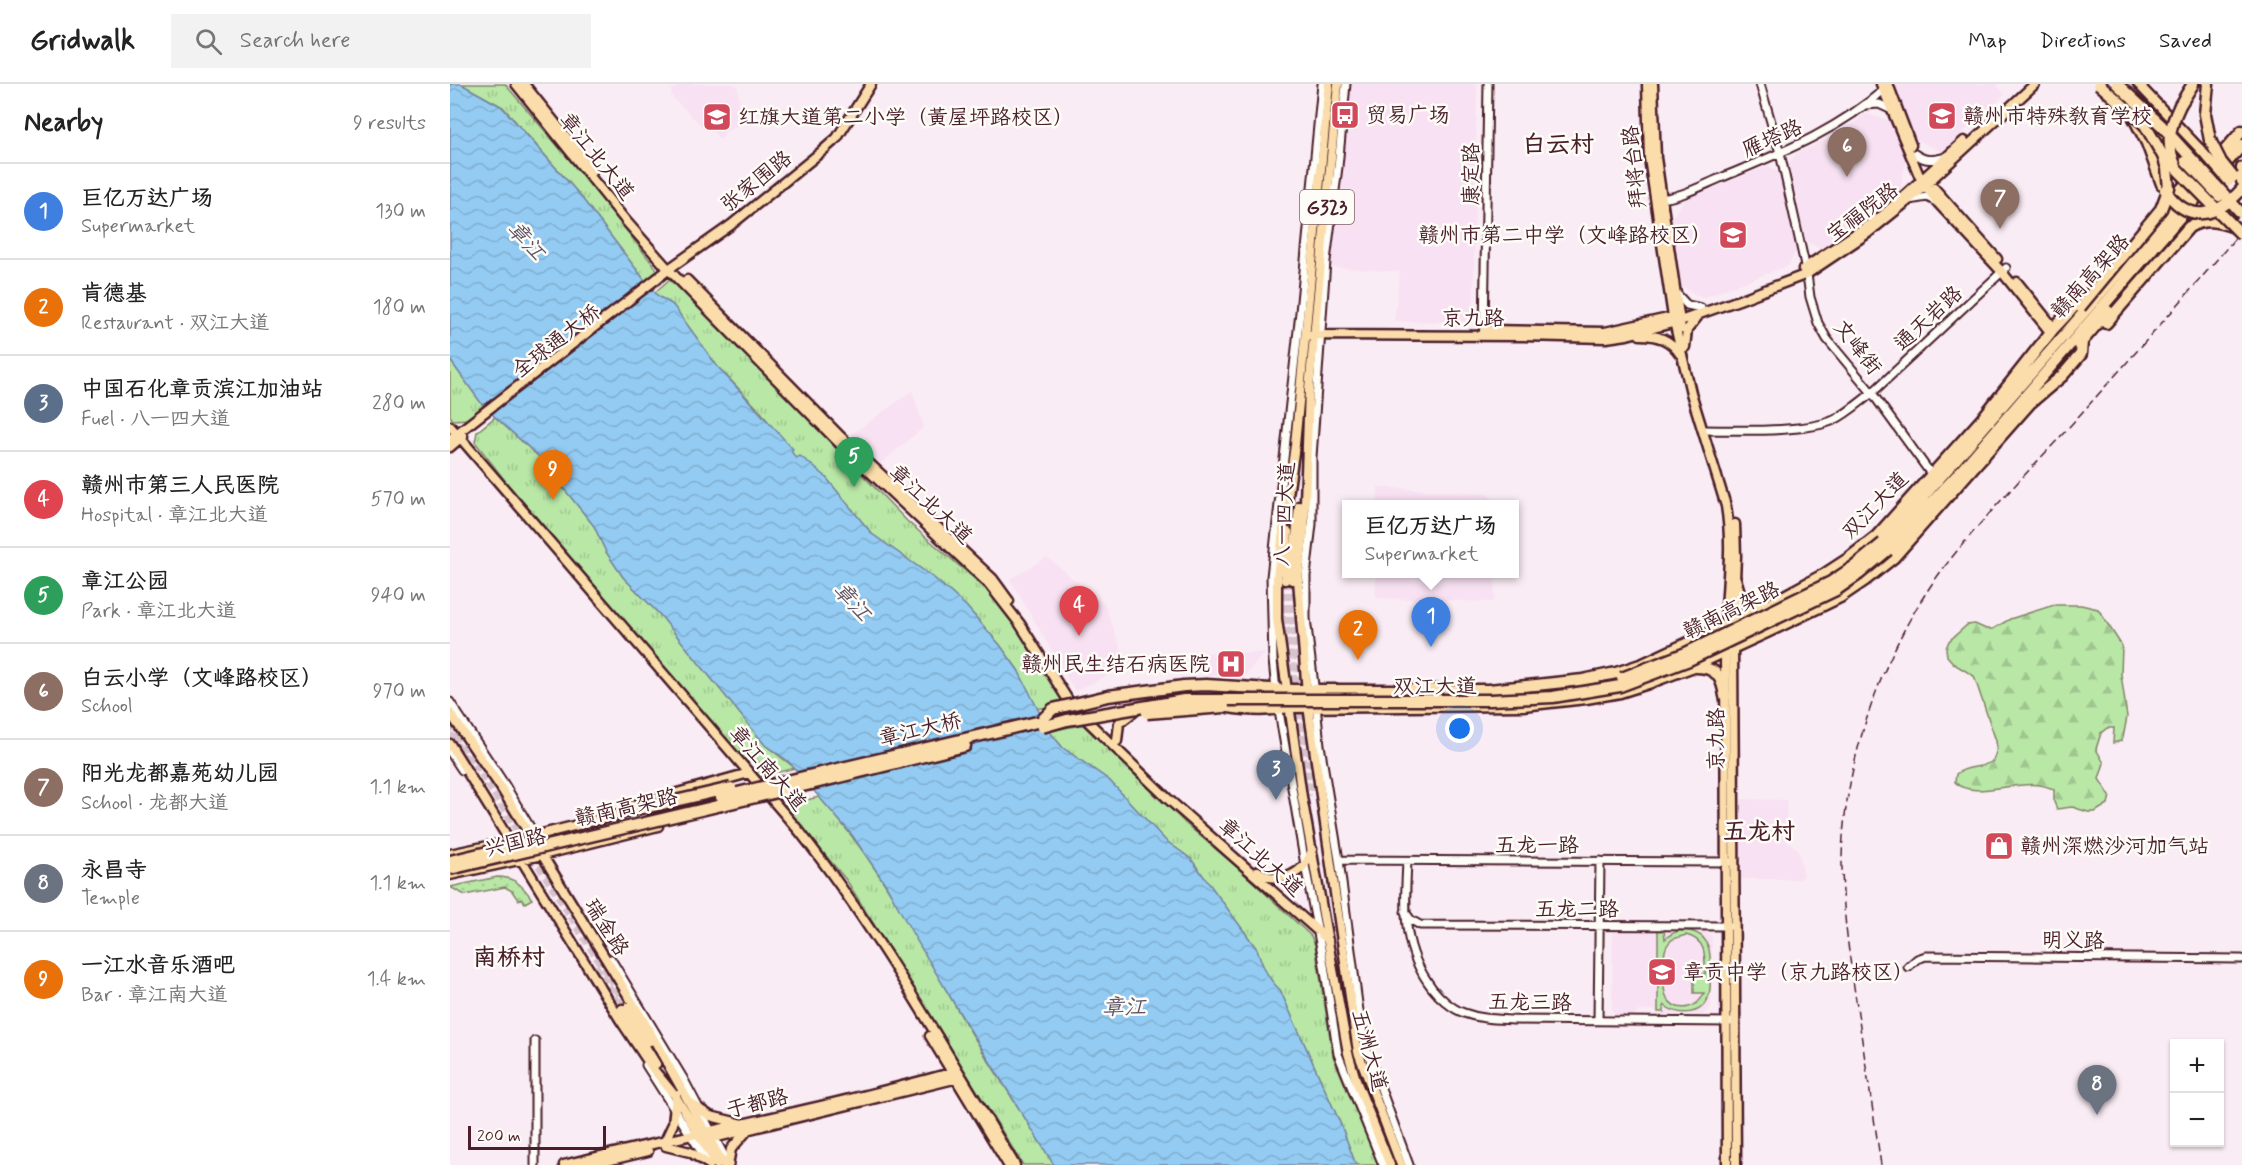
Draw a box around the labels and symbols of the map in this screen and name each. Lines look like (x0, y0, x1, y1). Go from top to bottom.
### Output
bus stop icon: 贸易广场 (1329, 99, 1361, 131)
school or university icon: 赣州市特殊教育学校 (1926, 100, 1958, 132)
school or university icon: 红旗大道第二小学（黄屋坪路校区） (701, 101, 733, 133)
place label: 贸易广场 (1366, 102, 1450, 130)
place label: 赣州市特殊教育学校 (1963, 103, 2152, 131)
place label: 红旗大道第二小学（黄屋坪路校区） (738, 104, 1074, 132)
street label: 章江北大道 (552, 107, 640, 206)
street label: 雁塔路 (1738, 113, 1807, 165)
street label: 拜将台路 (1617, 124, 1653, 210)
pin: 6 (1828, 128, 1866, 177)
district label: 白云村 (1522, 130, 1594, 161)
street label: 康定路 (1458, 143, 1486, 206)
street label: 张家围路 (715, 144, 798, 219)
street label: 宝福院路 (1821, 176, 1905, 249)
pin: 7 (1980, 180, 2020, 229)
road number: G323 (1300, 190, 1354, 224)
water label: 章江 (500, 216, 551, 268)
school or university icon: 赣州市第二中学（文峰路校区） (1717, 219, 1749, 251)
place label: 赣州市第二中学（文峰路校区） (1418, 222, 1712, 250)
street label: 赣南高架路 (2045, 228, 2136, 325)
street label: 通天岩路 (1888, 280, 1969, 358)
street label: 全球通大桥 (507, 298, 607, 385)
street label: 京九路 (1442, 305, 1505, 333)
street label: 文峰街 (1827, 314, 1888, 381)
pin: 5 (834, 438, 874, 487)
pin: 9 (534, 450, 572, 500)
street label: 章江北大道 (882, 459, 978, 551)
street label: 八一四大道 (1268, 461, 1302, 567)
street label: 双江大道 (1836, 466, 1915, 546)
street label: 赣南高架路 (1678, 575, 1785, 646)
water label: 章江 (826, 577, 877, 629)
pin: 4 (1060, 586, 1098, 636)
pin: 1 (1412, 598, 1450, 647)
pin: 2 (1338, 610, 1378, 660)
hospital icon: 赣州民生结石病医院 (1215, 648, 1247, 680)
place label: 赣州民生结石病医院 (1021, 651, 1210, 679)
street label: 双江大道 (1393, 673, 1477, 701)
street label: 章江大桥 (876, 707, 964, 753)
street label: 京九路 (1703, 708, 1731, 771)
your location (1445, 714, 1474, 743)
street label: 章江南大道 (722, 720, 812, 817)
pin: 3 (1256, 750, 1296, 800)
street label: 赣南高架路 (572, 783, 681, 833)
street label: 章江北大道 (1212, 812, 1309, 903)
district label: 五龙村 (1723, 817, 1795, 848)
street label: 兴国路 (481, 822, 549, 864)
shop icon: 赣州深燃沙河加气站 (1983, 830, 2015, 862)
street label: 五龙一路 (1495, 832, 1579, 860)
place label: 赣州深燃沙河加气站 (2020, 833, 2209, 861)
street label: 瑞金路 (578, 893, 635, 962)
street label: 五龙二路 (1535, 896, 1619, 924)
street label: 明义路 (2041, 926, 2105, 956)
district label: 南桥村 (473, 943, 545, 974)
school or university icon: 章贡中学（京九路校区） (1646, 956, 1678, 988)
place label: 章贡中学（京九路校区） (1683, 959, 1914, 987)
street label: 五龙三路 (1488, 988, 1572, 1018)
water label: 章江 (1102, 994, 1147, 1022)
street label: 五洲大道 (1345, 1006, 1393, 1094)
pin: 8 (2078, 1066, 2116, 1115)
street label: 于都路 (723, 1083, 791, 1125)
scale bar (468, 1123, 606, 1150)

